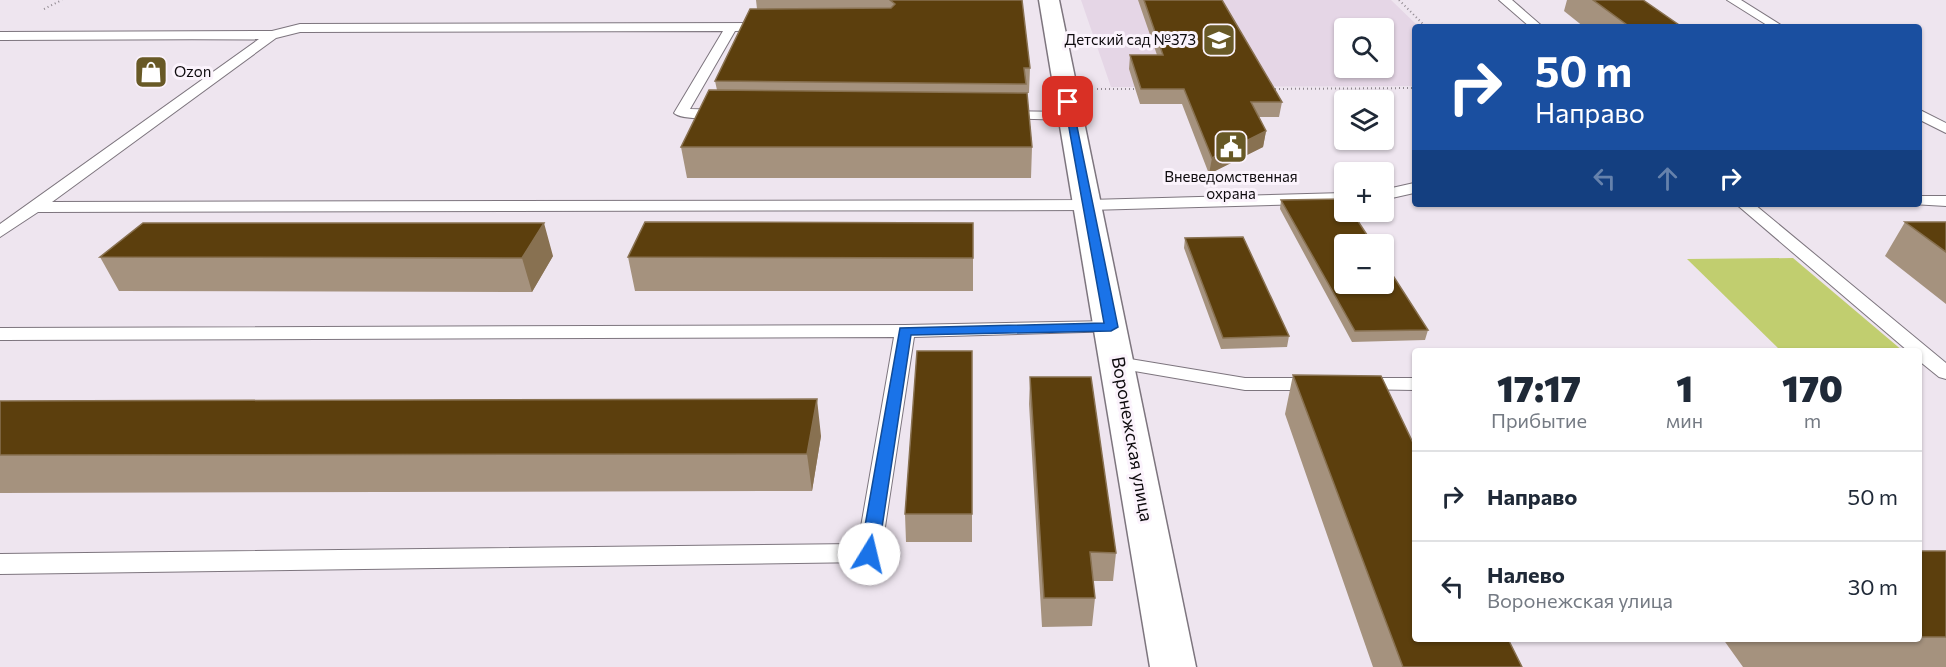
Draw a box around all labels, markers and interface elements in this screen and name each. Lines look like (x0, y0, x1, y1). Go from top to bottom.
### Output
map controls (1334, 18, 1394, 294)
button: search (1334, 18, 1394, 78)
school or university icon: Детский сад №373 (1201, 22, 1237, 58)
place label: Детский сад №373 (1064, 30, 1196, 48)
text: 50 m (1535, 44, 1632, 96)
icon: right (1436, 48, 1514, 126)
shop icon: Ozon (133, 54, 169, 90)
place label: Ozon (174, 62, 211, 80)
pin (1042, 76, 1093, 127)
icon: arrive (1051, 85, 1084, 118)
button: layers (1334, 90, 1394, 150)
text: Направо (1535, 96, 1645, 129)
public building icon: Вневедомственная охрана (1213, 129, 1249, 165)
button: + (1334, 162, 1394, 222)
icon: left (1588, 162, 1621, 195)
icon: ahead (1651, 162, 1684, 195)
icon: right (1714, 162, 1747, 195)
place label: Вневедомственная охрана (1164, 167, 1298, 202)
button: − (1334, 234, 1394, 294)
street label: Воронежская улица (1108, 355, 1158, 523)
text: 17:17 (1497, 365, 1581, 409)
text: 1 (1676, 365, 1693, 409)
text: 170 (1782, 365, 1843, 409)
text: Прибытие (1491, 408, 1587, 432)
text: мин (1666, 408, 1703, 432)
text: m (1804, 408, 1821, 432)
icon: right (1436, 480, 1469, 513)
text: Направо (1487, 483, 1577, 510)
text: 50 m (1848, 483, 1898, 510)
position arrow (837, 522, 901, 586)
text: Налево (1487, 561, 1565, 588)
icon: left (1436, 570, 1469, 603)
text: 30 m (1848, 573, 1898, 600)
text: Воронежская улица (1487, 588, 1673, 612)

